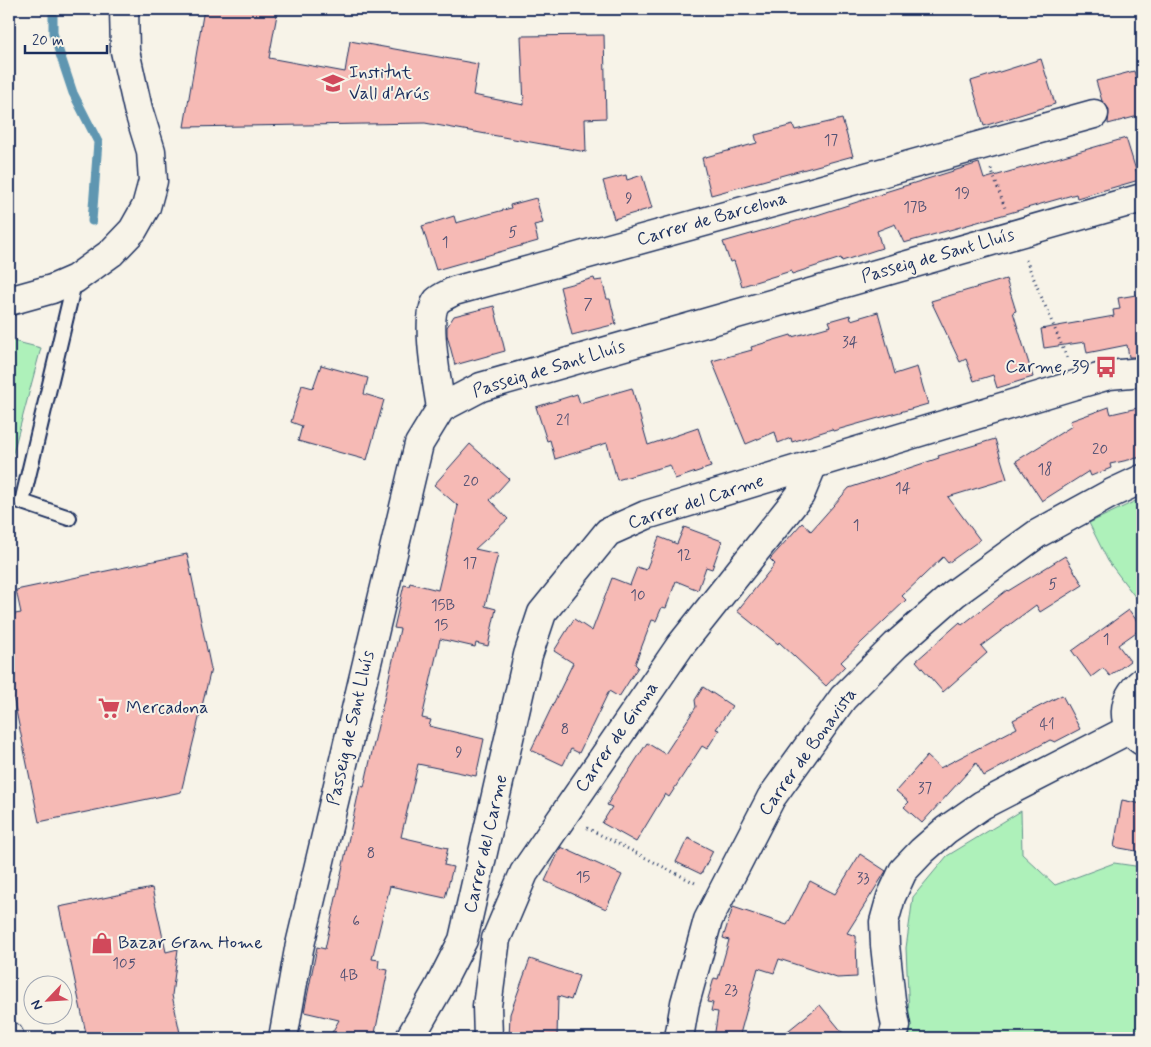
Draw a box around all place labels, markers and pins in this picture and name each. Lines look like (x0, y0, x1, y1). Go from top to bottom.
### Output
place label: Institut Vall d'Arús (349, 61, 430, 106)
school or university icon: Institut Vall d'Arús (320, 70, 346, 96)
bus stop icon: Carme, 39 (1093, 354, 1119, 380)
place label: Carme, 39 (1005, 355, 1090, 379)
supermarket icon: Mercadona (96, 695, 122, 721)
place label: Mercadona (126, 696, 209, 720)
shop icon: Bazar Gran Home (89, 930, 115, 956)
place label: Bazar Gran Home (118, 931, 263, 955)

